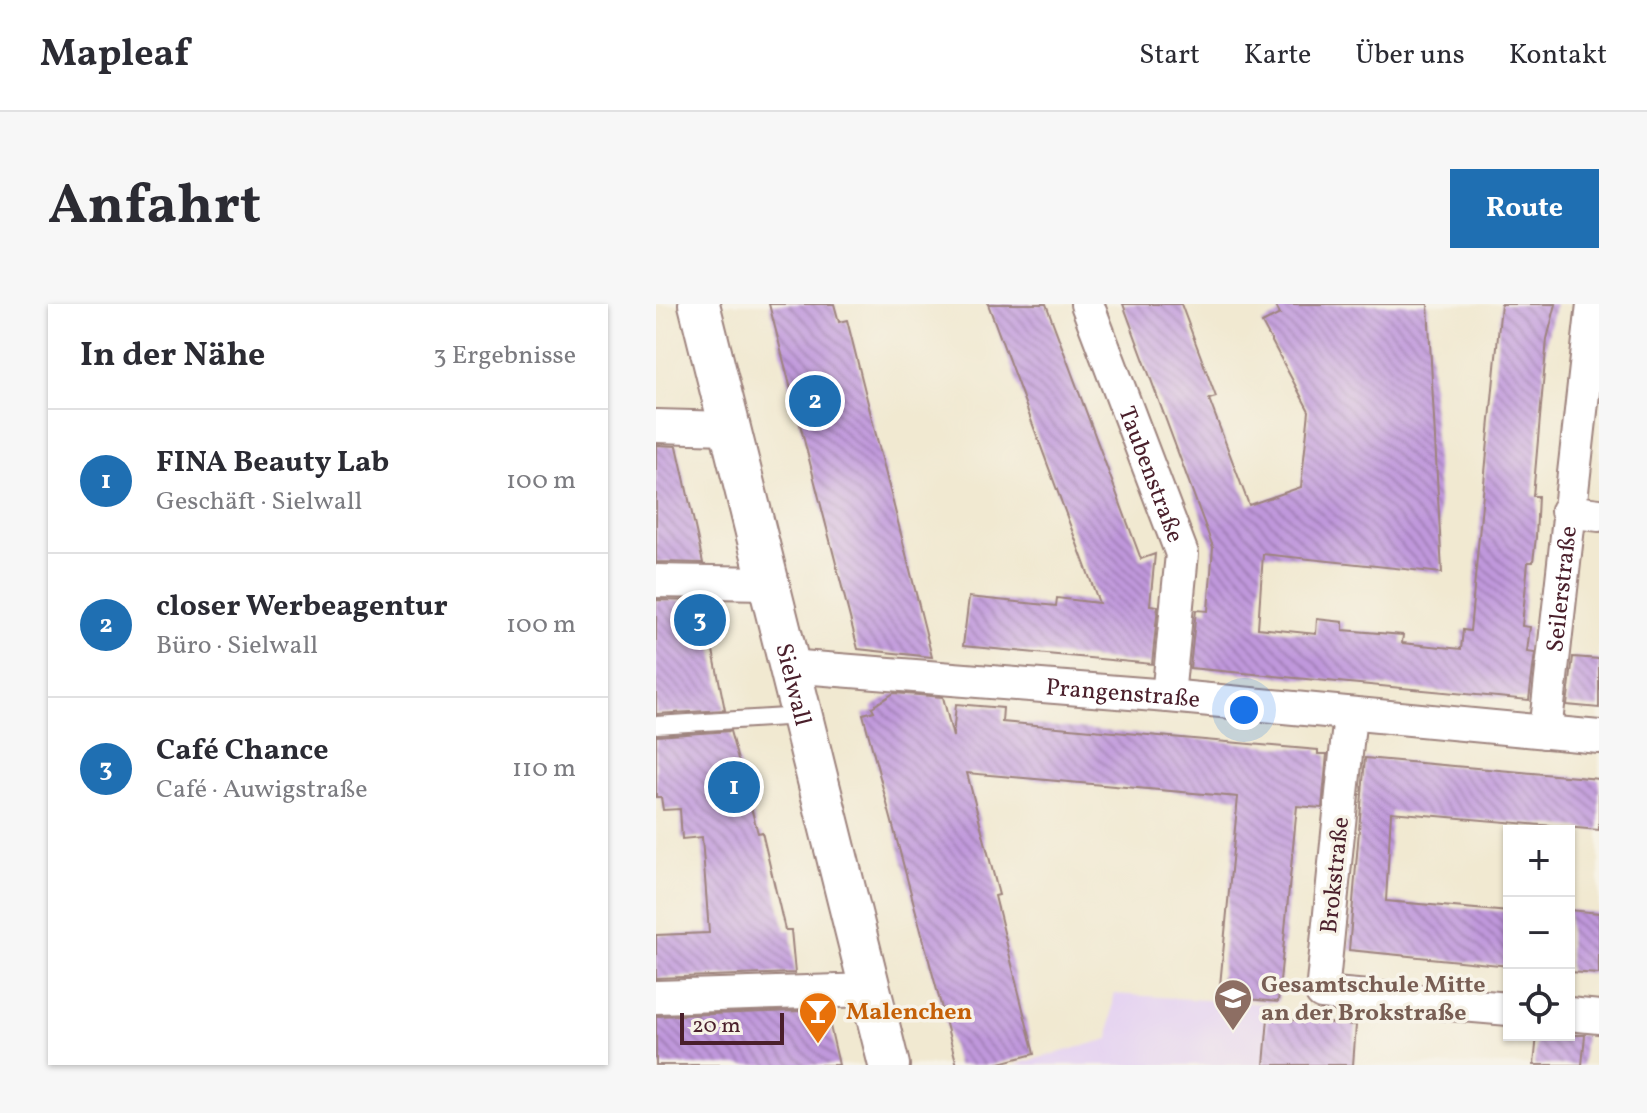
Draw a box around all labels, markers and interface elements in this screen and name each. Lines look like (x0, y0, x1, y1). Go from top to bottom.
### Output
text: Mapleaf (40, 29, 189, 82)
text: Start (1139, 36, 1200, 75)
text: Karte (1244, 36, 1311, 75)
text: Über uns (1355, 36, 1465, 75)
text: Kontakt (1509, 36, 1607, 75)
text: Anfahrt (48, 169, 261, 247)
button: Route (1450, 169, 1599, 248)
text: In der Nähe (80, 333, 265, 380)
text: 3 Ergebnisse (433, 338, 576, 374)
pin: 2 (789, 371, 841, 431)
street label: Taubenstraße (1108, 402, 1191, 548)
text: FINA Beauty Lab (156, 442, 389, 484)
text: 1 (101, 463, 111, 499)
text: 100 m (506, 463, 576, 499)
text: Geschäft · Sielwall (156, 484, 362, 520)
street label: Seilerstraße (1539, 524, 1587, 654)
text: closer Werbeagentur (156, 586, 448, 628)
pin: 3 (674, 590, 726, 650)
text: 2 (99, 607, 113, 643)
text: 100 m (506, 607, 576, 643)
text: Büro · Sielwall (156, 628, 318, 664)
street label: Sielwall (765, 640, 819, 730)
street label: Prangenstraße (1044, 671, 1201, 718)
your location (1224, 690, 1264, 730)
text: Café Chance (156, 730, 329, 772)
text: 3 (99, 751, 113, 787)
text: 110 m (512, 751, 576, 787)
pin: 1 (708, 757, 760, 817)
text: Café · Auwigstraße (156, 772, 368, 808)
street label: Brokstraße (1313, 815, 1359, 935)
map controls (1503, 825, 1575, 1041)
button: + (1503, 825, 1575, 897)
button: − (1503, 897, 1575, 969)
place label: Gesamtschule Mitte an der Brokstraße (1261, 969, 1486, 1031)
button: locate (1503, 969, 1575, 1041)
school or university icon: Gesamtschule Mitte an der Brokstraße (1212, 977, 1254, 1032)
bar icon: Malenchen (797, 990, 839, 1045)
place label: Malenchen (846, 996, 973, 1030)
scale bar (680, 1009, 784, 1045)
text: 20 m (692, 1011, 741, 1042)

